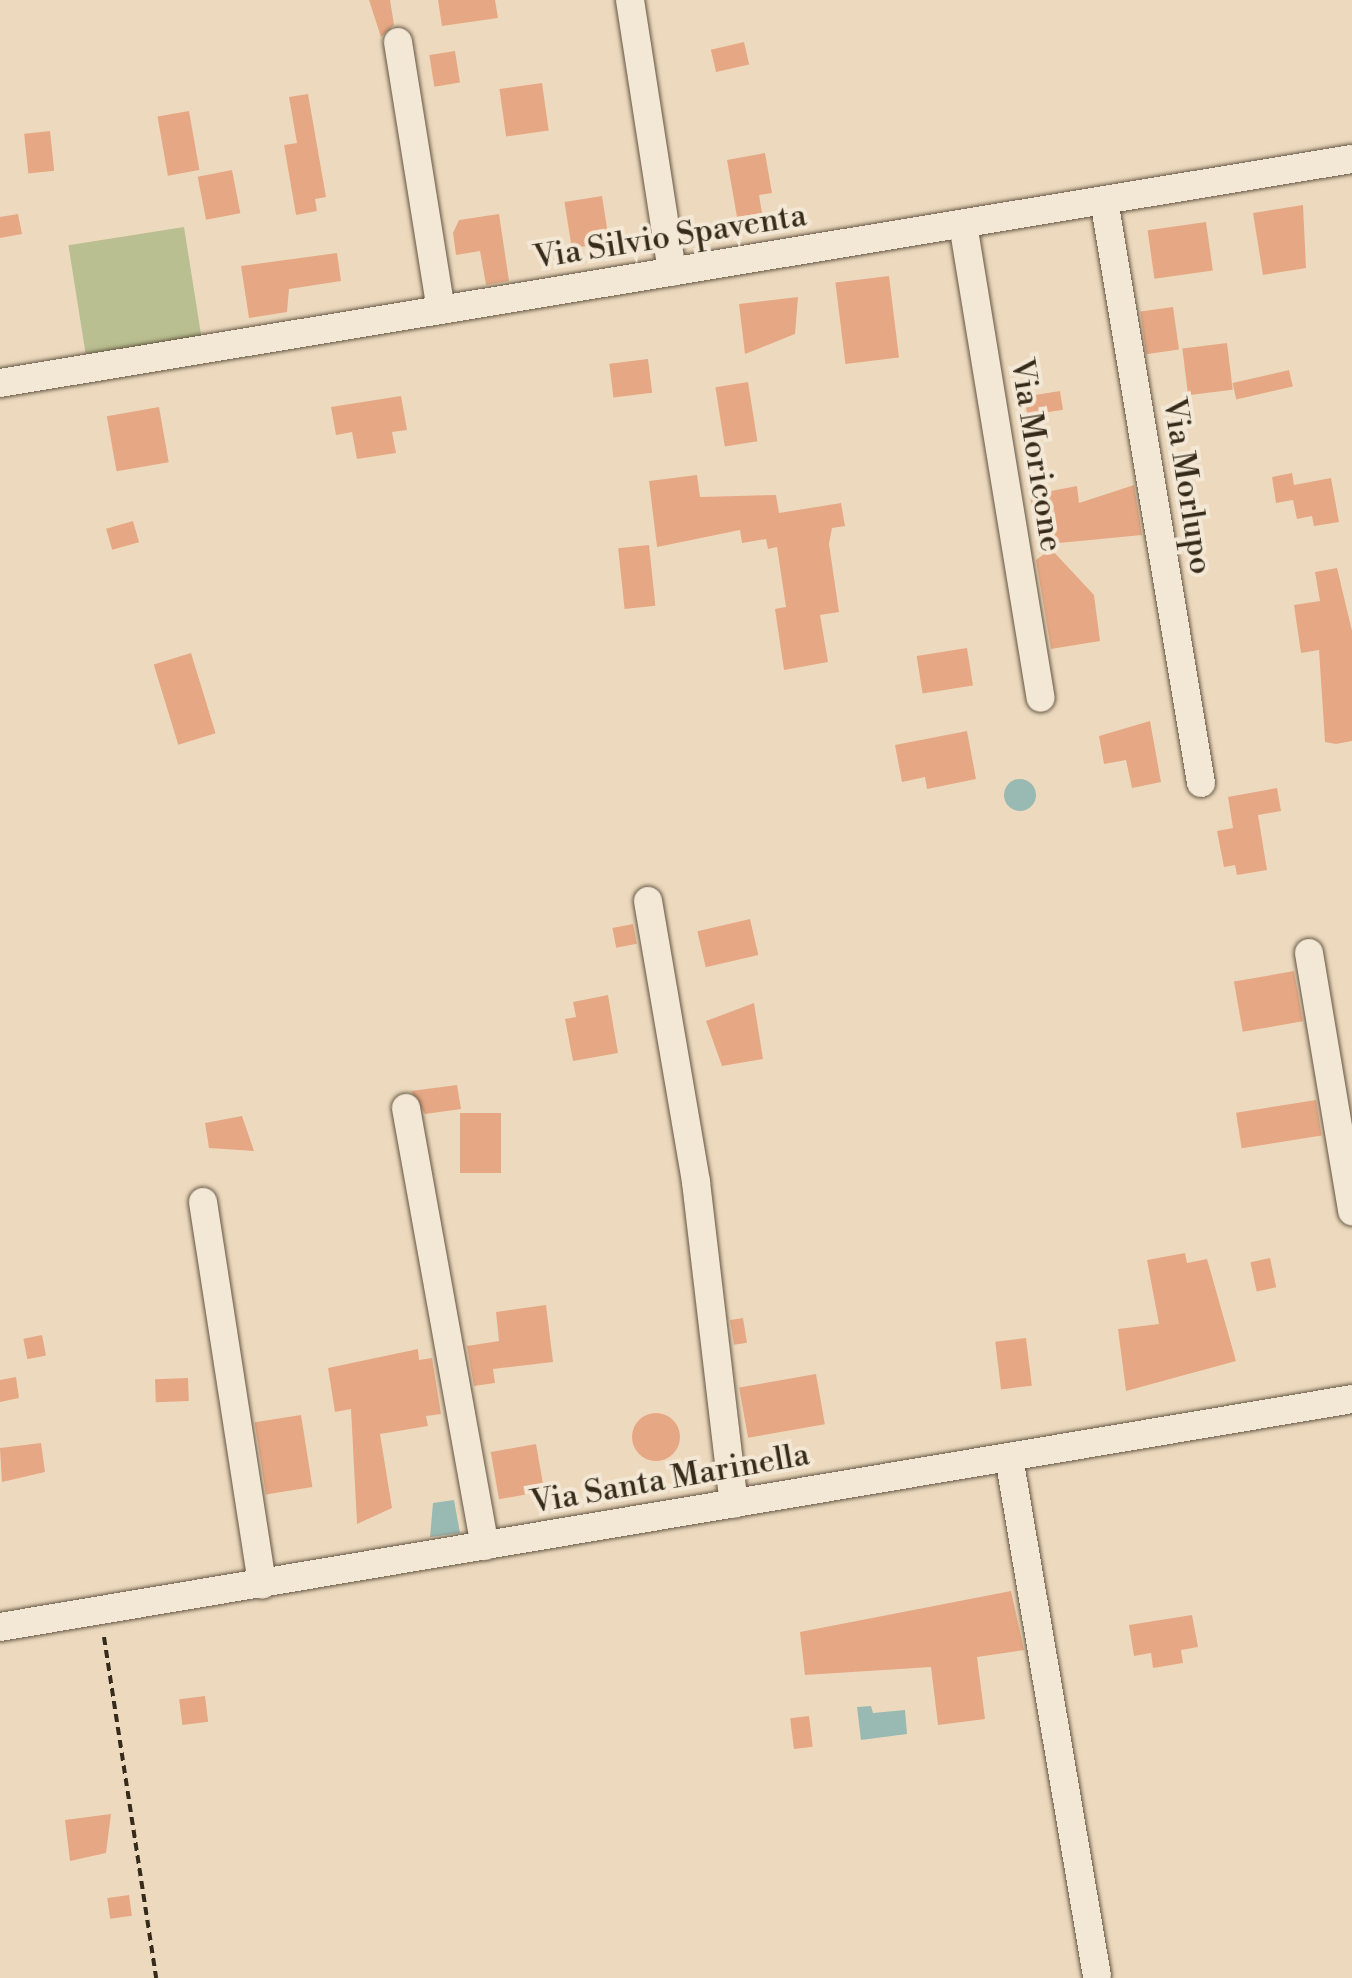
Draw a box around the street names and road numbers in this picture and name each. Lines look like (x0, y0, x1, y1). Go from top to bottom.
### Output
street label: Via Silvio Spaventa (531, 196, 809, 278)
street label: Via Moricone (1002, 356, 1070, 554)
street label: Via Morlupo (1154, 395, 1220, 577)
street label: Via Santa Marinella (528, 1436, 812, 1522)

